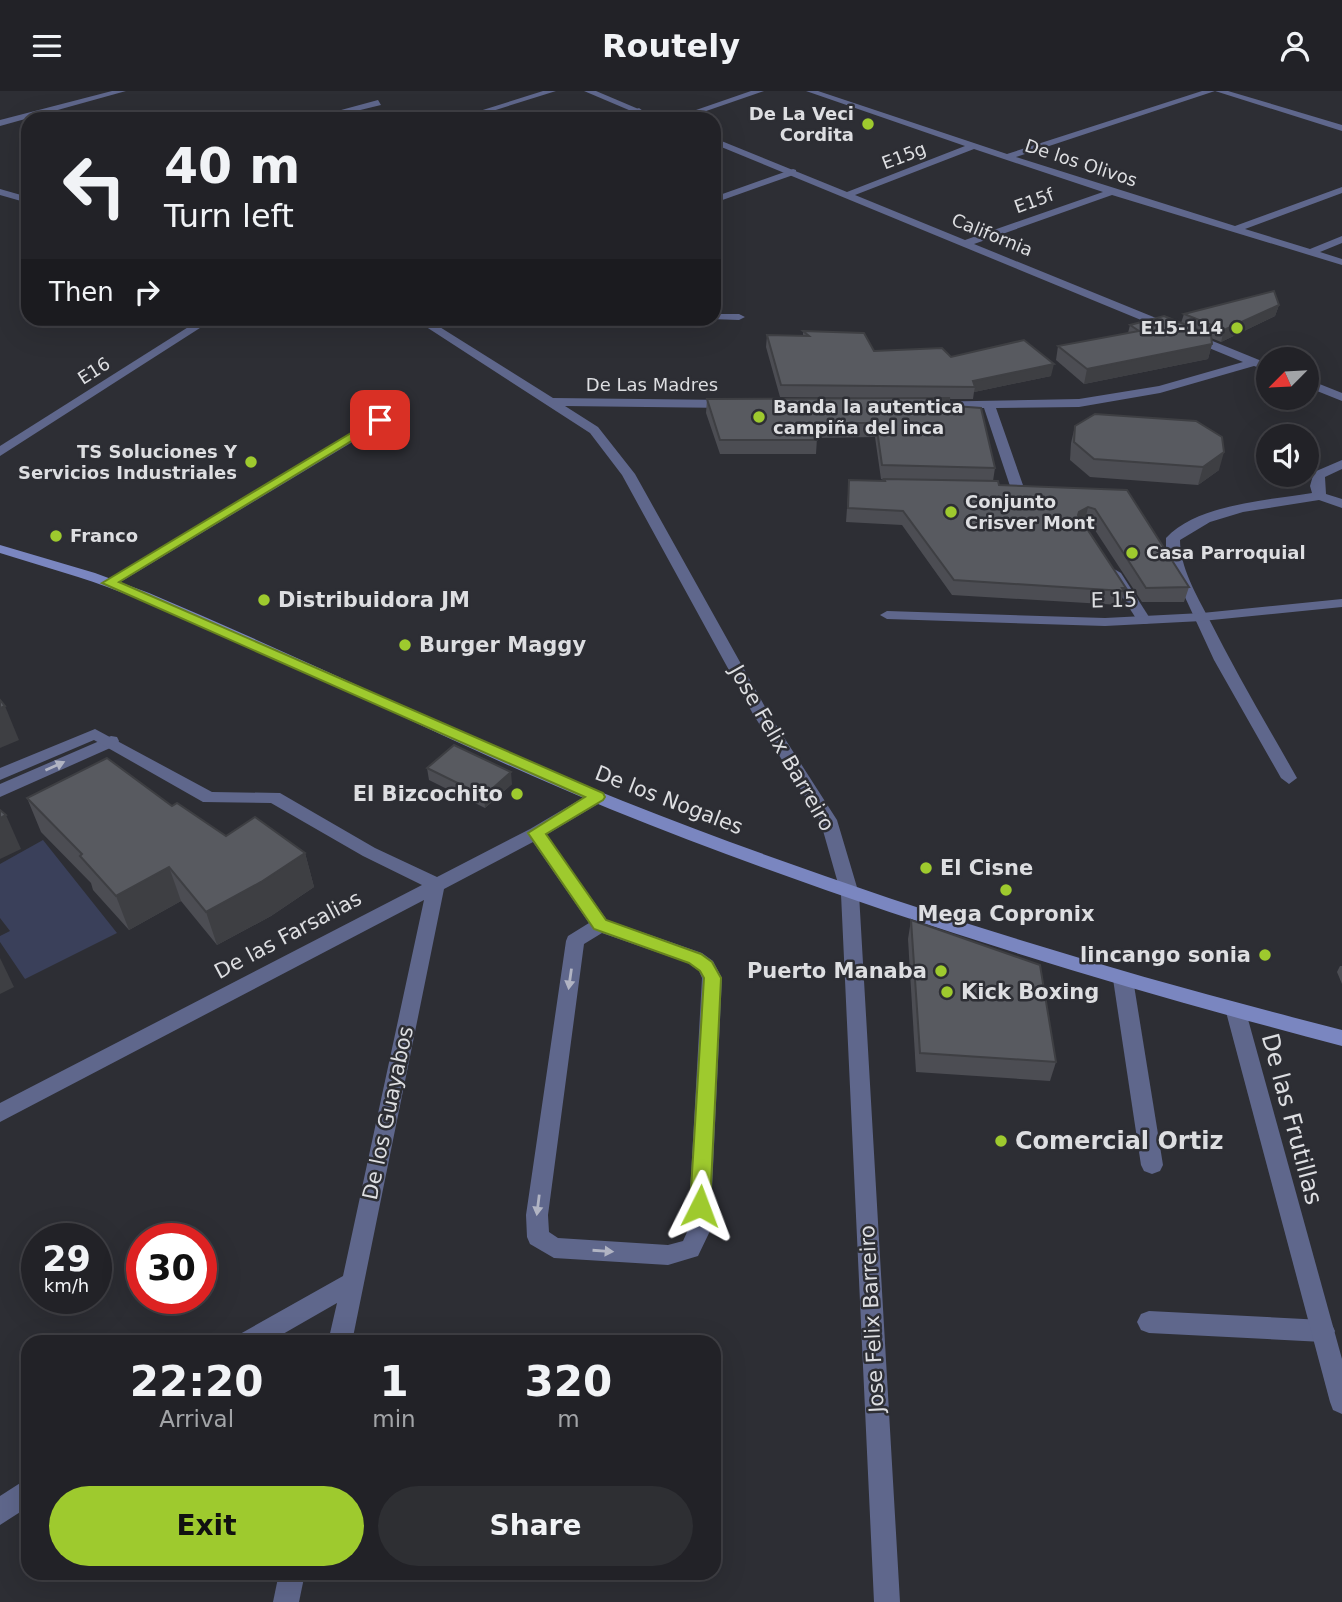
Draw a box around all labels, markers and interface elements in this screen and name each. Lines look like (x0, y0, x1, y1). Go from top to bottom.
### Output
icon: menu (28, 27, 66, 65)
text: Routely (602, 27, 740, 65)
icon: person (1276, 27, 1314, 65)
place label: De La Veci Cordita (749, 103, 854, 145)
marker: De La Veci Cordita (860, 116, 876, 132)
street label: De los Olivos (1022, 134, 1140, 191)
text: 40 m (164, 138, 300, 195)
street label: E15g (879, 138, 929, 174)
icon: left (49, 140, 140, 231)
street label: E15f (1011, 183, 1057, 217)
text: Turn left (164, 197, 294, 235)
street label: California (949, 209, 1036, 260)
icon: right (128, 273, 166, 311)
text: Then (49, 277, 114, 307)
place label: E15-114 (1141, 317, 1223, 338)
marker: E15-114 (1229, 320, 1245, 336)
north arrow (1256, 347, 1320, 409)
map controls (1256, 347, 1319, 487)
street label: E16 (74, 352, 114, 389)
street label: De Las Madres (586, 374, 718, 395)
pin (350, 390, 410, 450)
place label: Banda la autentica campiña del inca (773, 396, 964, 438)
icon: arrive (361, 401, 399, 439)
marker: Banda la autentica campiña del inca (751, 409, 767, 425)
button: sound (1256, 424, 1319, 487)
place label: TS Soluciones Y Servicios Industriales (18, 441, 238, 483)
marker: TS Soluciones Y Servicios Industriales (243, 454, 259, 470)
place label: Conjunto Crisver Mont (965, 491, 1095, 533)
marker: Conjunto Crisver Mont (943, 504, 959, 520)
place label: Franco (70, 525, 138, 546)
marker: Franco (48, 528, 64, 544)
place label: Casa Parroquial (1146, 542, 1306, 563)
marker: Casa Parroquial (1124, 545, 1140, 561)
place label: Distribuidora JM (278, 588, 470, 612)
street label: E 15 (1090, 588, 1138, 612)
marker: Distribuidora JM (256, 592, 272, 608)
place label: Burger Maggy (419, 633, 586, 657)
marker: Burger Maggy (397, 637, 413, 653)
street label: Jose Felix Barreiro (724, 659, 839, 835)
one-way arrow (45, 760, 66, 771)
street label: De los Nogales (592, 761, 746, 839)
place label: El Bizcochito (353, 782, 503, 806)
marker: El Bizcochito (509, 786, 525, 802)
place label: El Cisne (940, 856, 1033, 880)
marker: El Cisne (918, 860, 934, 876)
marker: Mega Copronix (998, 882, 1014, 898)
street label: De las Farsalias (210, 886, 366, 984)
place label: Mega Copronix (917, 902, 1095, 926)
place label: lincango sonia (1080, 943, 1251, 967)
marker: lincango sonia (1257, 947, 1273, 963)
place label: Puerto Manaba (747, 959, 927, 983)
marker: Puerto Manaba (933, 963, 949, 979)
one-way arrow (564, 968, 575, 990)
place label: Kick Boxing (961, 980, 1099, 1004)
marker: Kick Boxing (939, 984, 955, 1000)
street label: De los Guayabos (358, 1024, 418, 1202)
street label: De las Frutillas (1256, 1030, 1328, 1208)
place label: Comercial Ortiz (1015, 1127, 1223, 1155)
marker: Comercial Ortiz (993, 1133, 1009, 1149)
position arrow (663, 1169, 737, 1243)
one-way arrow (533, 1194, 544, 1216)
speed limit sign: 30 (126, 1223, 217, 1314)
street label: Jose Felix Barreiro (855, 1225, 889, 1415)
text: 29 (42, 1239, 91, 1279)
one-way arrow (592, 1246, 614, 1257)
text: km/h (44, 1275, 89, 1296)
text: 22:20 (130, 1357, 264, 1406)
text: 1 (379, 1357, 409, 1406)
text: 320 (525, 1357, 612, 1406)
text: Arrival (159, 1406, 234, 1432)
text: min (372, 1406, 416, 1432)
text: m (557, 1406, 580, 1432)
button: Exit (49, 1486, 364, 1566)
button: Share (378, 1486, 693, 1566)

